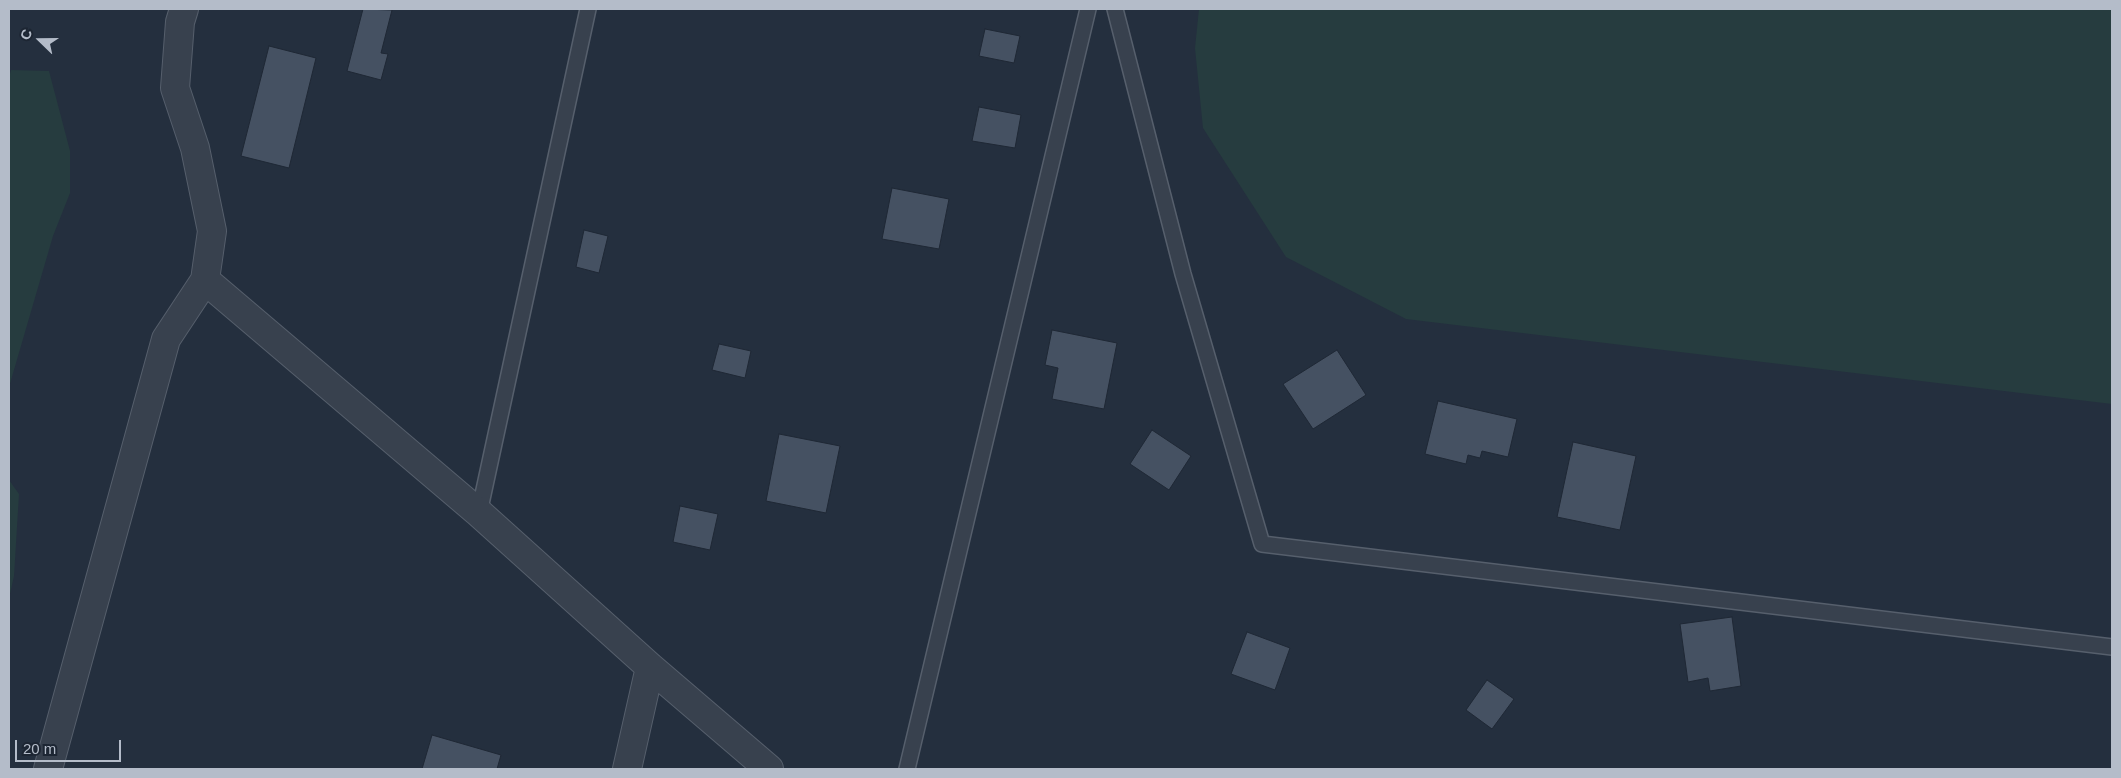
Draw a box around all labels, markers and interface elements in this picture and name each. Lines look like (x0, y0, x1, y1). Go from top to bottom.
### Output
north arrow (15, 15, 65, 65)
text: С (17, 27, 35, 42)
scale bar (18, 730, 124, 762)
text: 20 m (23, 740, 56, 757)

